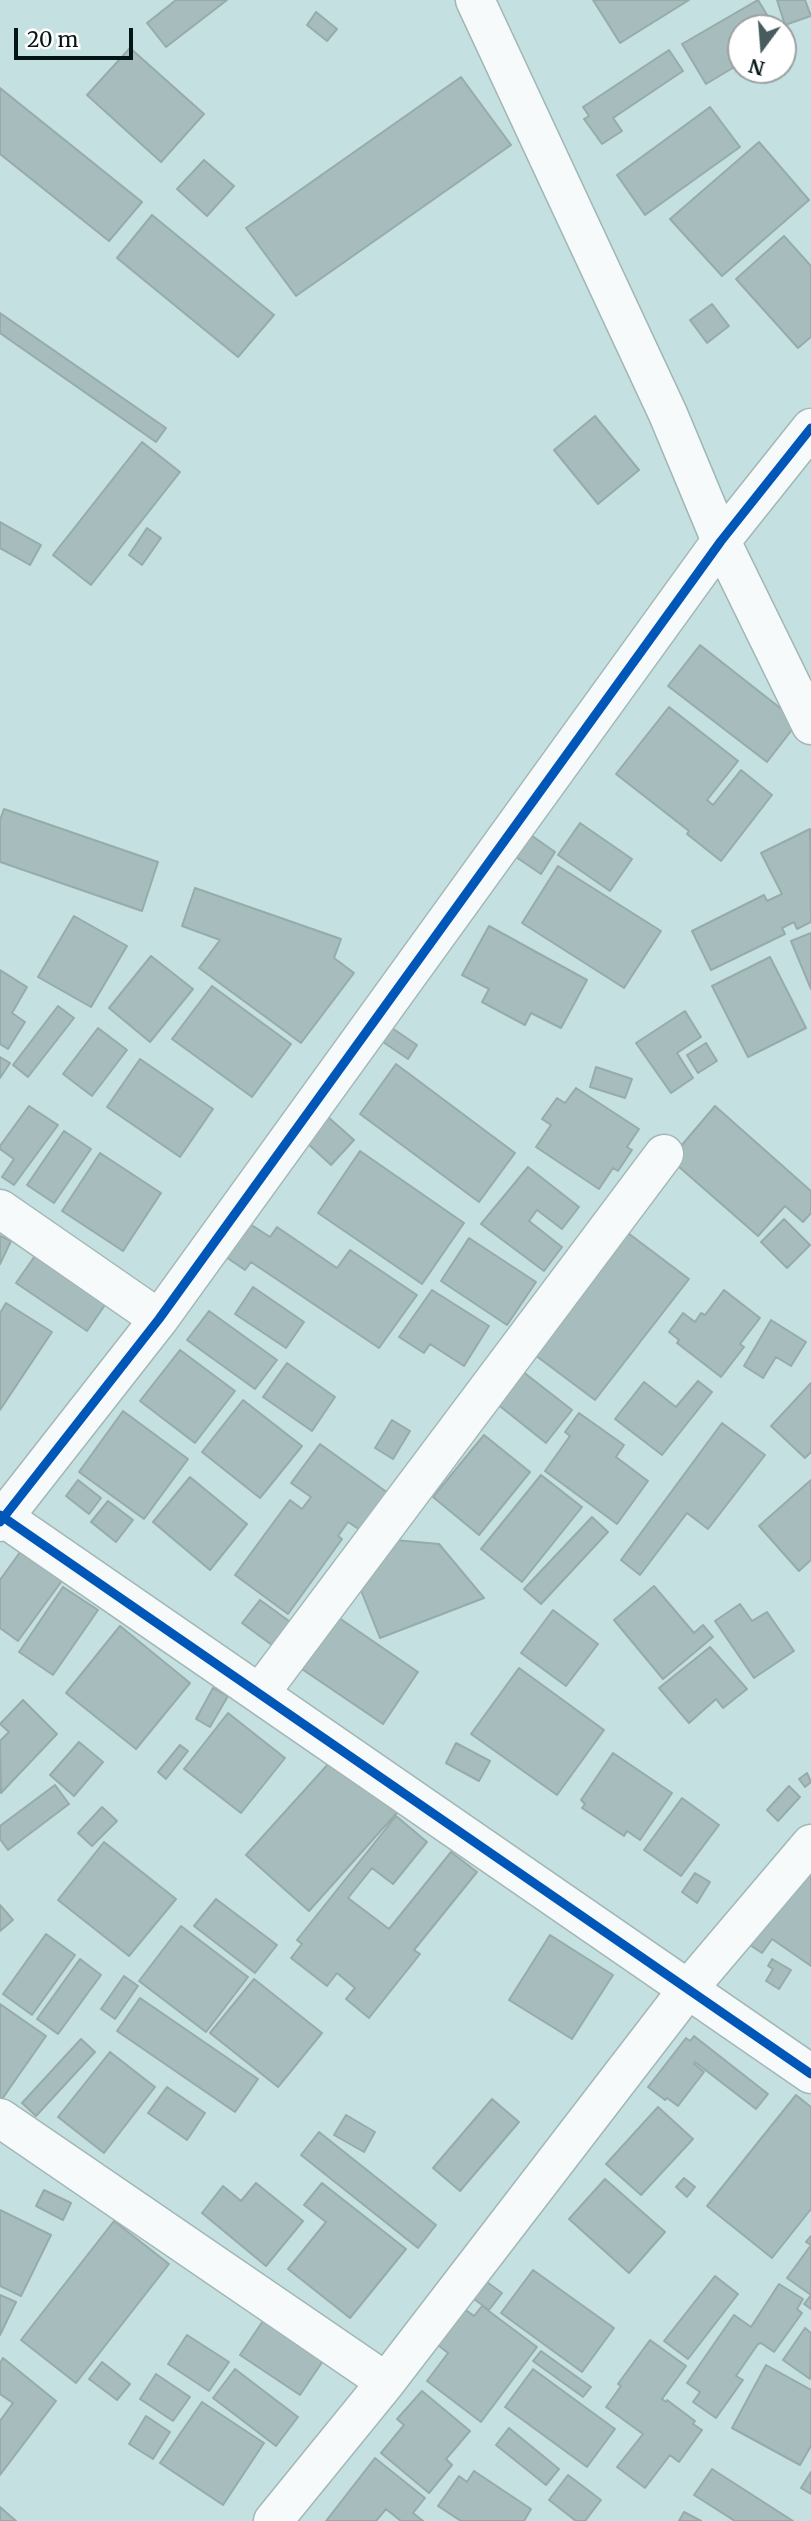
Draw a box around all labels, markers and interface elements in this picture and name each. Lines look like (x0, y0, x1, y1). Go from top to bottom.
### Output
scale bar (18, 14, 136, 58)
north arrow (727, 14, 797, 84)
text: 20 m (27, 26, 78, 53)
text: N (746, 54, 767, 81)

